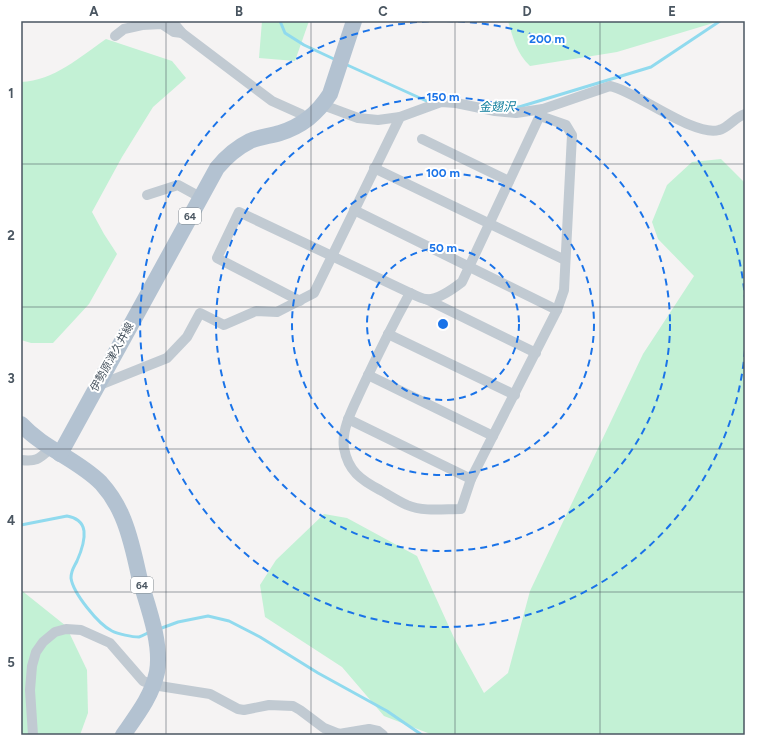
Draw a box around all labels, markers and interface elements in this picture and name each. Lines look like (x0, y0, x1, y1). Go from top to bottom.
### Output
text: A (89, 4, 99, 19)
text: B (235, 4, 243, 19)
text: C (378, 4, 388, 19)
text: D (522, 4, 532, 19)
text: E (668, 4, 676, 19)
text: 200 m (529, 32, 565, 46)
text: 1 (8, 86, 14, 101)
text: 150 m (426, 90, 460, 104)
water label: 金翅沢 (479, 100, 517, 114)
text: 100 m (426, 166, 460, 180)
road number: 64 (179, 208, 201, 224)
text: 2 (7, 228, 15, 243)
text: 50 m (429, 241, 457, 255)
centre of rings (436, 317, 450, 331)
street label: 伊勢原津久井線 (88, 320, 136, 394)
text: 3 (7, 371, 15, 386)
text: 4 (7, 513, 15, 528)
road number: 64 (131, 577, 153, 593)
text: 5 (7, 655, 15, 670)

